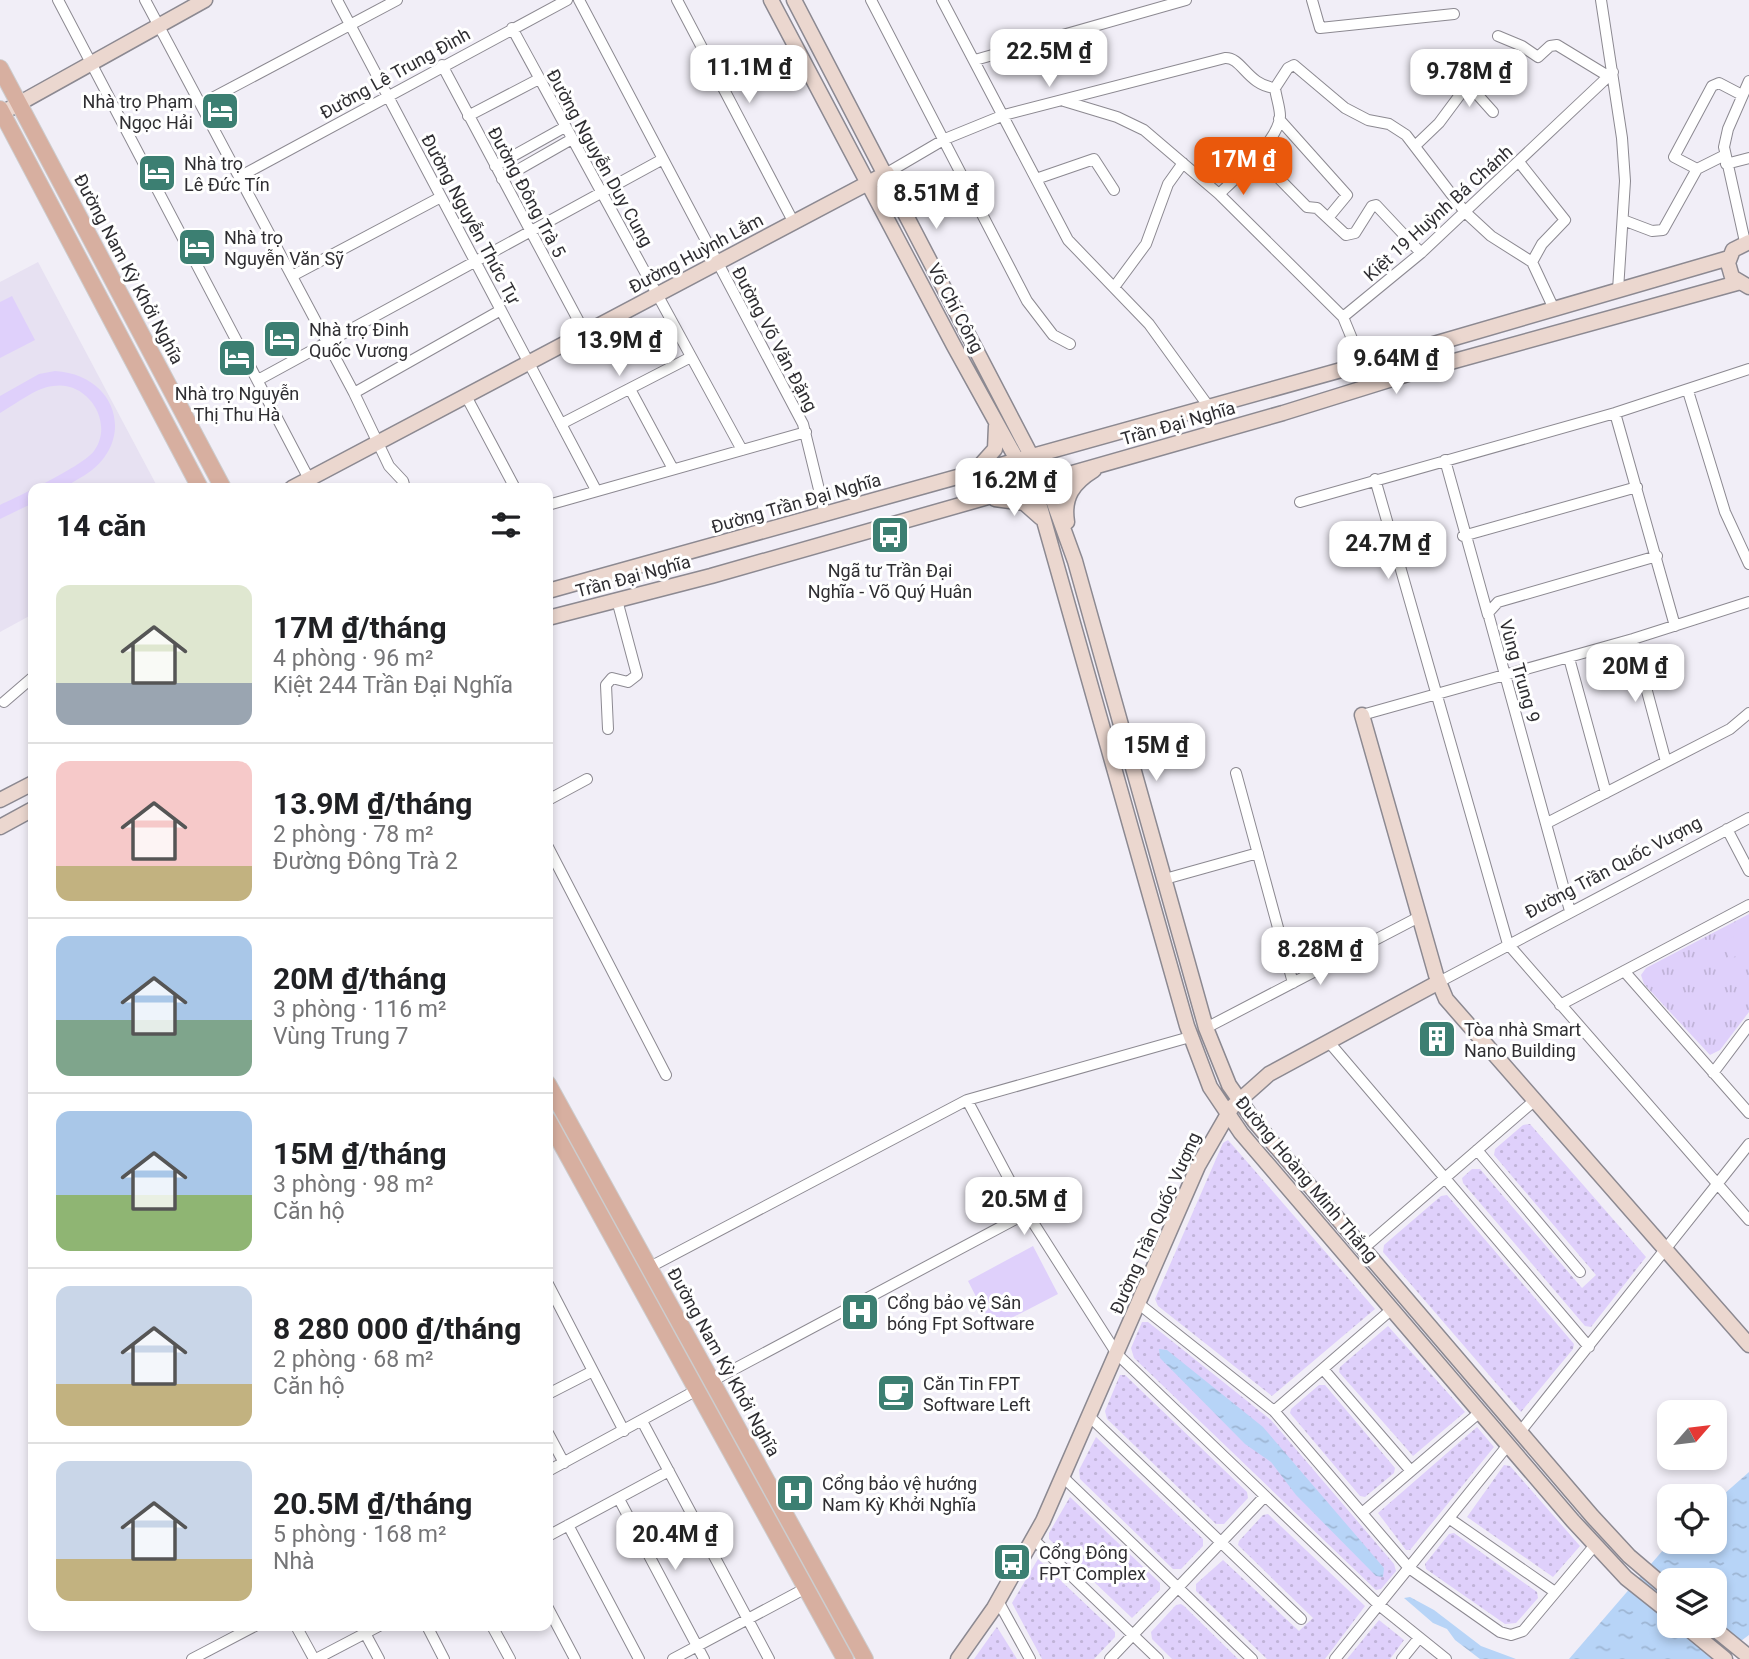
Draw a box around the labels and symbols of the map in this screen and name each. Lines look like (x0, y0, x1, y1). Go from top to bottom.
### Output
street label: Đường Lê Trung Đình (316, 23, 474, 123)
pin: 22.5M ₫ (984, 29, 1114, 89)
pin: 11.1M ₫ (684, 46, 814, 105)
pin: 9.78M ₫ (1404, 50, 1534, 109)
street label: Đường Nguyễn Duy Cung (542, 66, 658, 250)
hotel icon: Nhà trọ Phạm Ngọc Hải (199, 90, 241, 132)
place label: Nhà trọ Phạm Ngọc Hải (83, 91, 193, 133)
street label: Đường Đông Trà 5 (484, 123, 570, 261)
street label: Đường Nguyễn Thức Tự (417, 131, 525, 308)
pin: 17M ₫ (1194, 138, 1292, 197)
street label: Kiệt 19 Huỳnh Bá Chánh (1359, 141, 1517, 285)
hotel icon: Nhà trọ Lê Đức Tín (136, 152, 178, 194)
place label: Nhà trọ Lê Đức Tín (184, 153, 270, 195)
street label: Đường Nam Kỳ Khởi Nghĩa (70, 170, 188, 368)
pin: 8.51M ₫ (871, 172, 1001, 231)
street label: Đường Huỳnh Lắm (625, 209, 767, 297)
hotel icon: Nhà trọ Nguyễn Văn Sỹ (176, 226, 218, 268)
place label: Nhà trọ Nguyễn Văn Sỹ (224, 227, 344, 269)
street label: Võ Chí Công (924, 260, 988, 356)
street label: Đường Võ Văn Đặng (728, 263, 822, 415)
hotel icon: Nhà trọ Đinh Quốc Vương (261, 318, 303, 360)
pin: 13.9M ₫ (554, 318, 684, 378)
place label: Nhà trọ Đinh Quốc Vương (309, 319, 409, 361)
pin: 9.64M ₫ (1331, 336, 1461, 396)
hotel icon: Nhà trọ Nguyễn Thị Thu Hà (216, 337, 258, 379)
place label: Nhà trọ Nguyễn Thị Thu Hà (175, 383, 299, 425)
street label: Trần Đại Nghĩa (1118, 397, 1238, 449)
pin: 16.2M ₫ (949, 458, 1079, 518)
street label: Đường Trần Đại Nghĩa (709, 469, 883, 537)
bus stop icon: Ngã tư Trần Đại Nghĩa - Võ Quý Huân (869, 514, 911, 556)
pin: 24.7M ₫ (1323, 522, 1453, 581)
street label: Trần Đại Nghĩa (573, 551, 693, 601)
place label: Ngã tư Trần Đại Nghĩa - Võ Quý Huân (808, 560, 972, 602)
street label: Vùng Trung 9 (1495, 617, 1545, 725)
pin: 20M ₫ (1586, 644, 1684, 704)
pin: 15M ₫ (1107, 724, 1205, 783)
street label: Đường Trần Quốc Vượng (1521, 812, 1705, 922)
pin: 8.28M ₫ (1255, 928, 1385, 987)
building icon: Tòa nhà Smart Nano Building (1416, 1018, 1458, 1060)
place label: Tòa nhà Smart Nano Building (1464, 1019, 1581, 1061)
street label: Đường Hoàng Minh Thắng (1231, 1092, 1383, 1266)
street label: Đường Trần Quốc Vượng (1105, 1129, 1205, 1317)
pin: 20.5M ₫ (959, 1178, 1089, 1237)
street label: Đường Nam Kỳ Khởi Nghĩa (663, 1264, 785, 1460)
hospital icon: Cổng bảo vệ Sân bóng Fpt Software (839, 1291, 881, 1333)
place label: Cổng bảo vệ Sân bóng Fpt Software (887, 1292, 1034, 1334)
cafe icon: Căn Tin FPT Software Left (875, 1372, 917, 1414)
place label: Căn Tin FPT Software Left (923, 1373, 1031, 1415)
north arrow (1657, 1400, 1727, 1470)
hospital icon: Cổng bảo vệ hướng Nam Kỳ Khởi Nghĩa (774, 1472, 816, 1514)
place label: Cổng bảo vệ hướng Nam Kỳ Khởi Nghĩa (822, 1473, 977, 1515)
pin: 20.4M ₫ (610, 1512, 740, 1572)
bus stop icon: Cổng Đông FPT Complex (991, 1541, 1033, 1583)
place label: Cổng Đông FPT Complex (1039, 1542, 1146, 1584)

